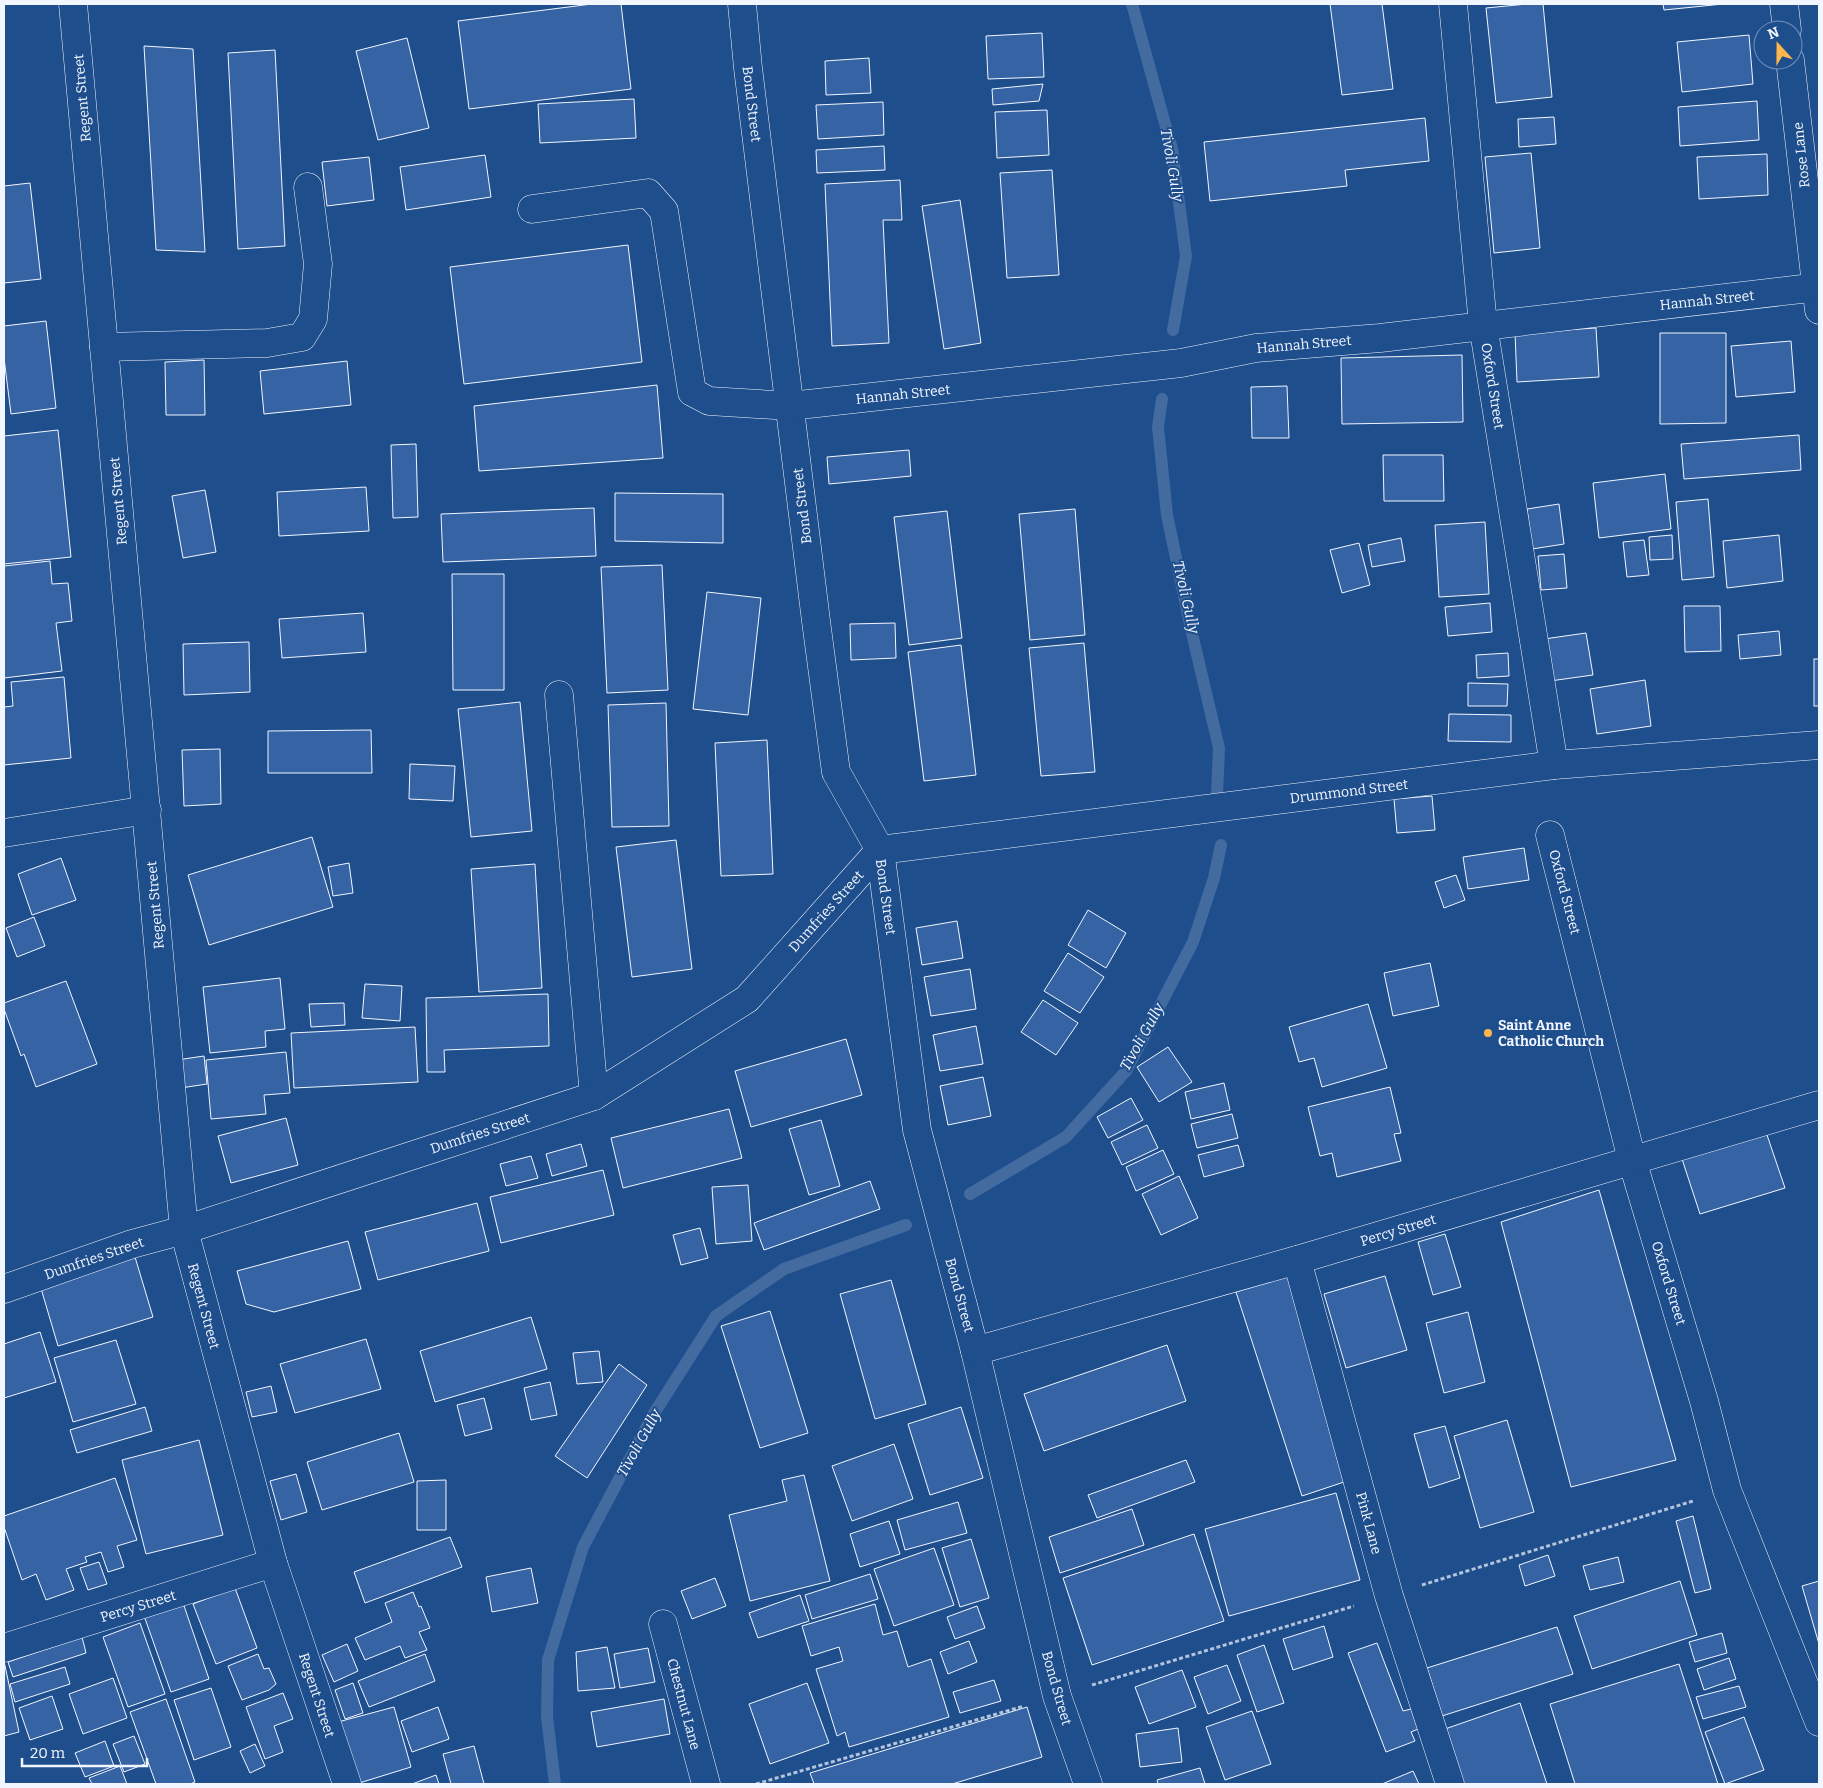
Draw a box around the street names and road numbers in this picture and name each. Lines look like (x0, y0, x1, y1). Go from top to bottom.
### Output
street label: Regent Street (70, 53, 95, 143)
street label: Bond Street (738, 65, 765, 143)
street label: Rose Lane (1790, 121, 1813, 189)
street label: Hannah Street (1659, 287, 1755, 314)
street label: Hannah Street (1256, 332, 1352, 357)
street label: Oxford Street (1477, 342, 1508, 430)
street label: Hannah Street (855, 381, 951, 408)
street label: Regent Street (106, 456, 131, 546)
street label: Bond Street (789, 467, 816, 545)
street label: Drummond Street (1289, 776, 1409, 807)
street label: Oxford Street (1545, 848, 1584, 936)
street label: Bond Street (872, 858, 899, 936)
street label: Regent Street (143, 860, 168, 950)
street label: Dumfries Street (785, 867, 867, 956)
street label: Dumfries Street (428, 1109, 532, 1158)
street label: Percy Street (1358, 1211, 1438, 1250)
street label: Dumfries Street (42, 1234, 146, 1283)
street label: Oxford Street (1648, 1239, 1689, 1327)
street label: Bond Street (941, 1256, 978, 1334)
street label: Regent Street (184, 1261, 223, 1351)
street label: Pink Lane (1352, 1490, 1385, 1556)
street label: Percy Street (98, 1587, 178, 1626)
street label: Bond Street (1038, 1649, 1075, 1727)
street label: Regent Street (295, 1651, 338, 1740)
street label: Chestnut Lane (663, 1657, 704, 1752)

